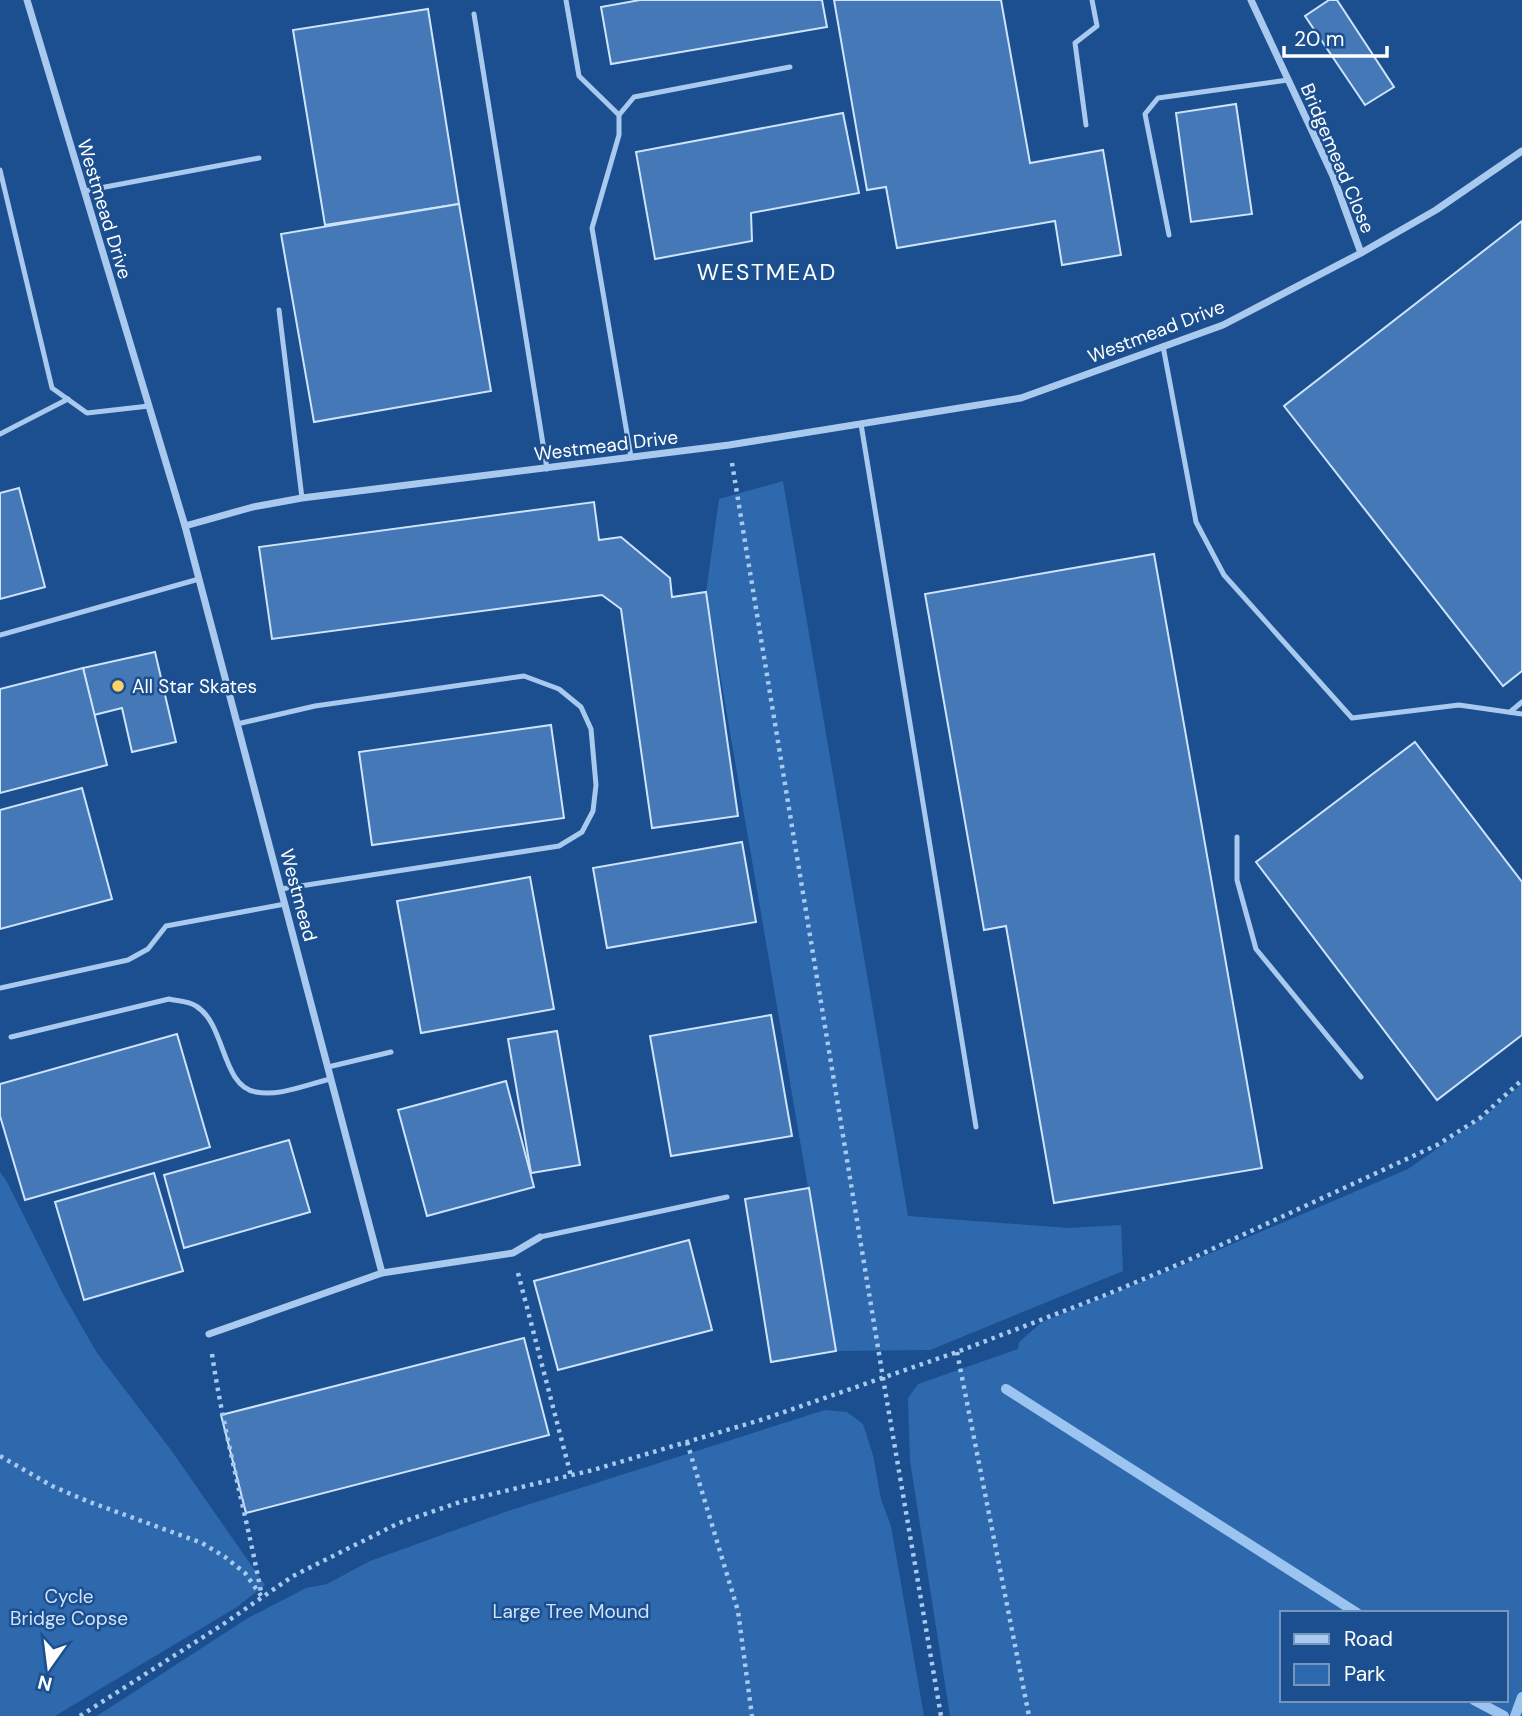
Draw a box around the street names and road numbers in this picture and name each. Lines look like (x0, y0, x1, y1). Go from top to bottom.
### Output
street label: Bridgemead Close (1295, 79, 1380, 237)
street label: Westmead Drive (71, 136, 138, 282)
street label: Westmead Drive (1084, 294, 1228, 369)
street label: Westmead Drive (533, 424, 679, 467)
street label: Westmead (274, 846, 323, 944)

